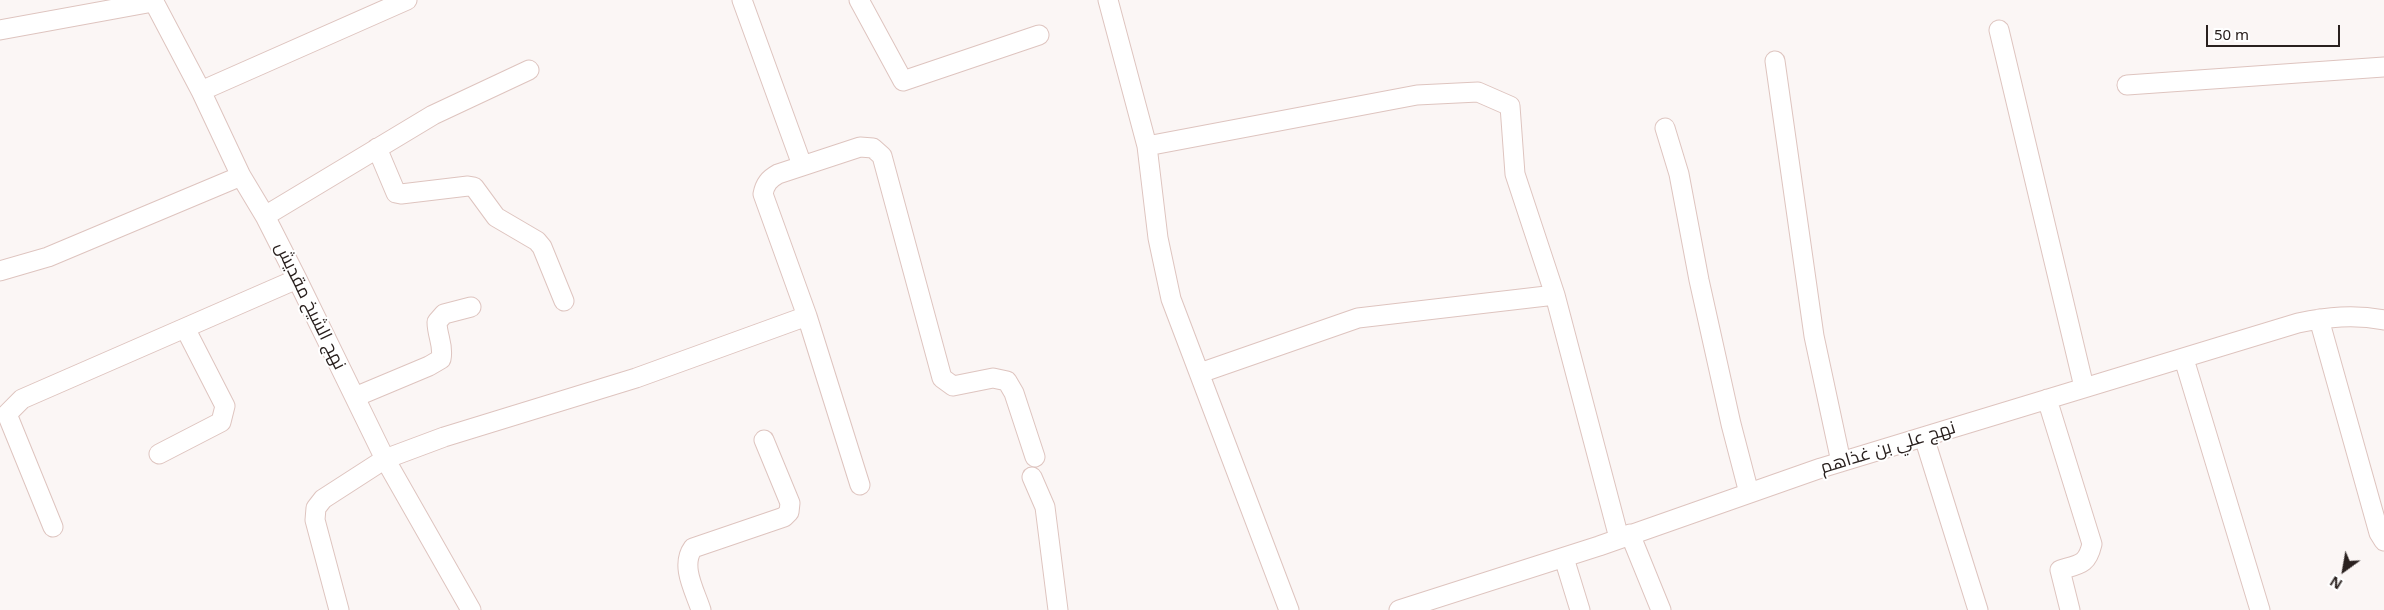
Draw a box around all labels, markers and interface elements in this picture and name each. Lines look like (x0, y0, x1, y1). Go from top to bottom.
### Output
scale bar (2209, 15, 2343, 47)
text: 50 m (2214, 24, 2249, 44)
street label: نهج الشيخ مقديش (270, 239, 350, 373)
street label: نهج علي بن غذاهم (1818, 417, 1958, 479)
north arrow (2319, 545, 2369, 595)
text: N (2326, 572, 2346, 594)

